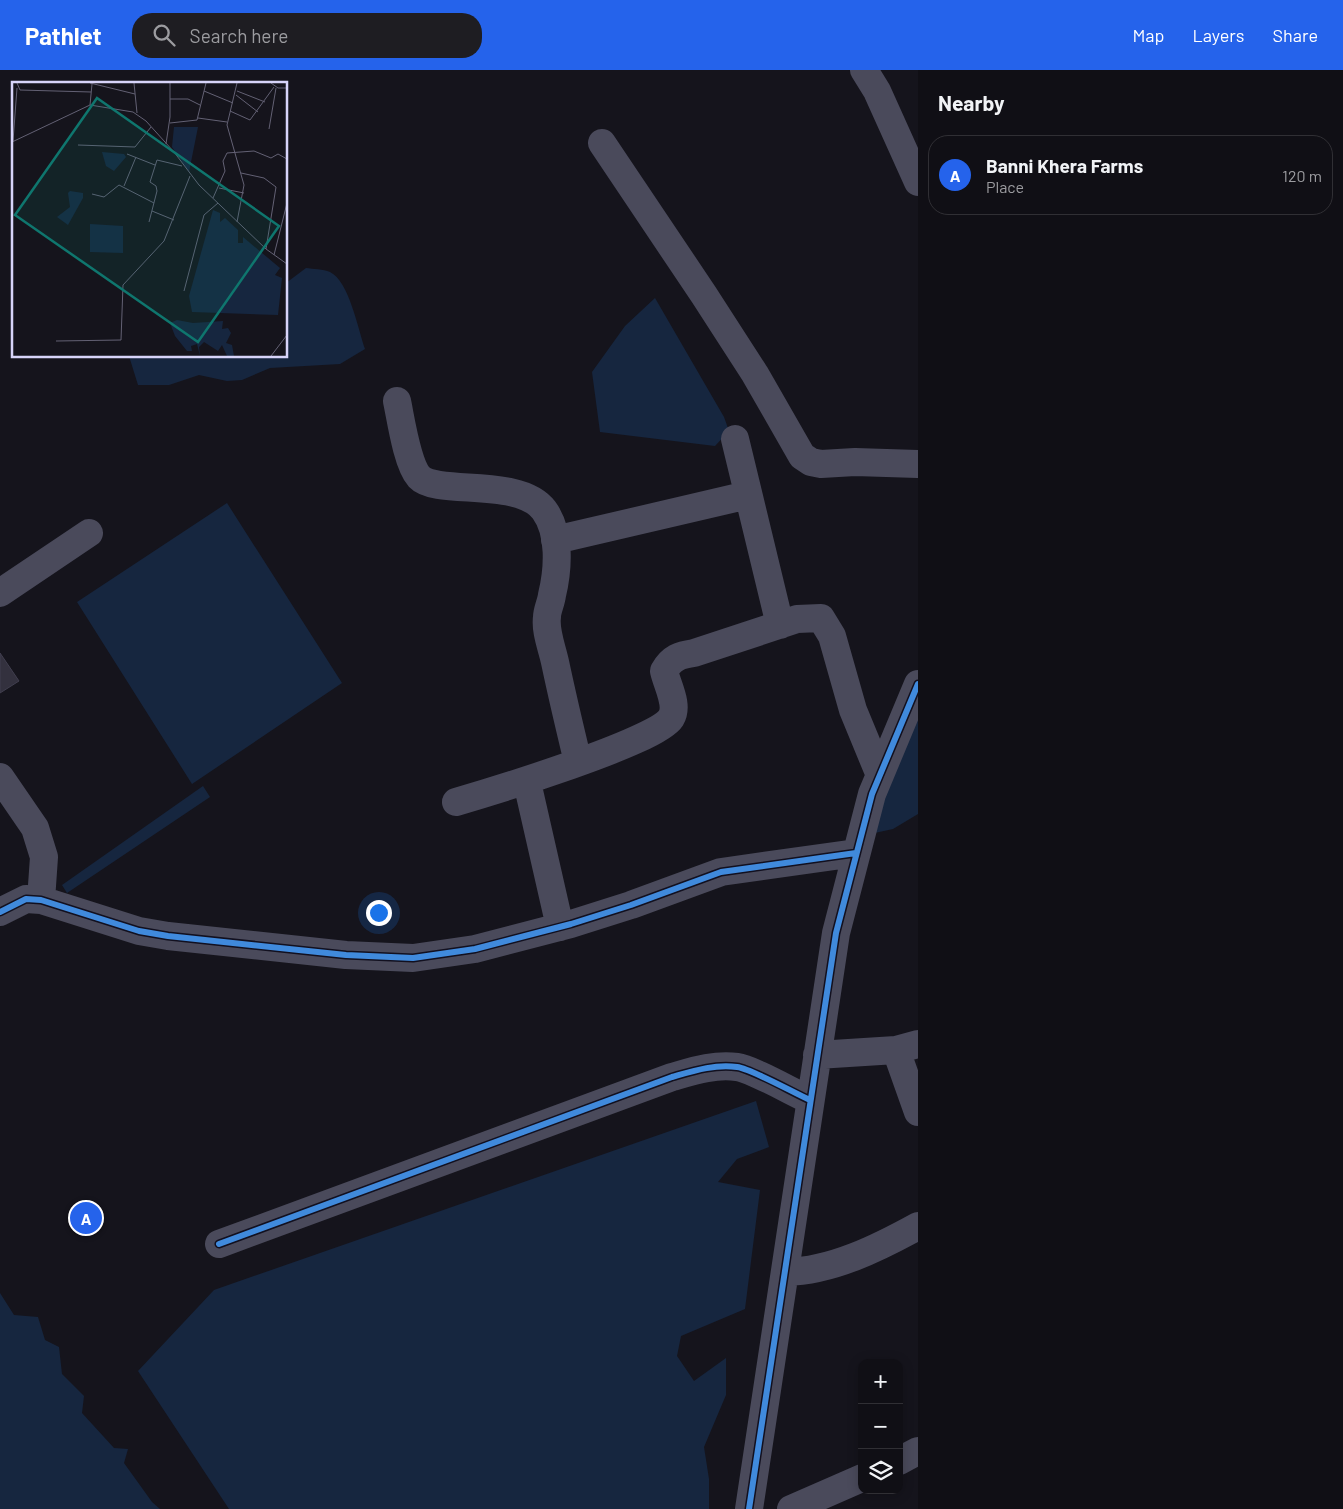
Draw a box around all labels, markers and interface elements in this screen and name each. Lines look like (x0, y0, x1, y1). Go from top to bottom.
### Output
search box (132, 13, 482, 58)
text: Pathlet (25, 21, 102, 50)
icon: search (150, 21, 178, 49)
text: Search here (190, 24, 288, 47)
text: Map (1132, 24, 1164, 46)
text: Layers (1192, 24, 1245, 46)
text: Share (1273, 24, 1318, 46)
inset map (12, 82, 288, 358)
text: Nearby (938, 90, 1004, 115)
text: Banni Khera Farms (986, 154, 1143, 177)
text: A (950, 166, 960, 185)
text: 120 m (1282, 166, 1322, 185)
text: Place (986, 177, 1024, 196)
your location (366, 900, 392, 926)
pin: A (70, 1199, 102, 1237)
map controls (858, 1359, 903, 1494)
button: + (858, 1359, 903, 1404)
button: − (858, 1404, 903, 1449)
button: layers (858, 1449, 903, 1494)

